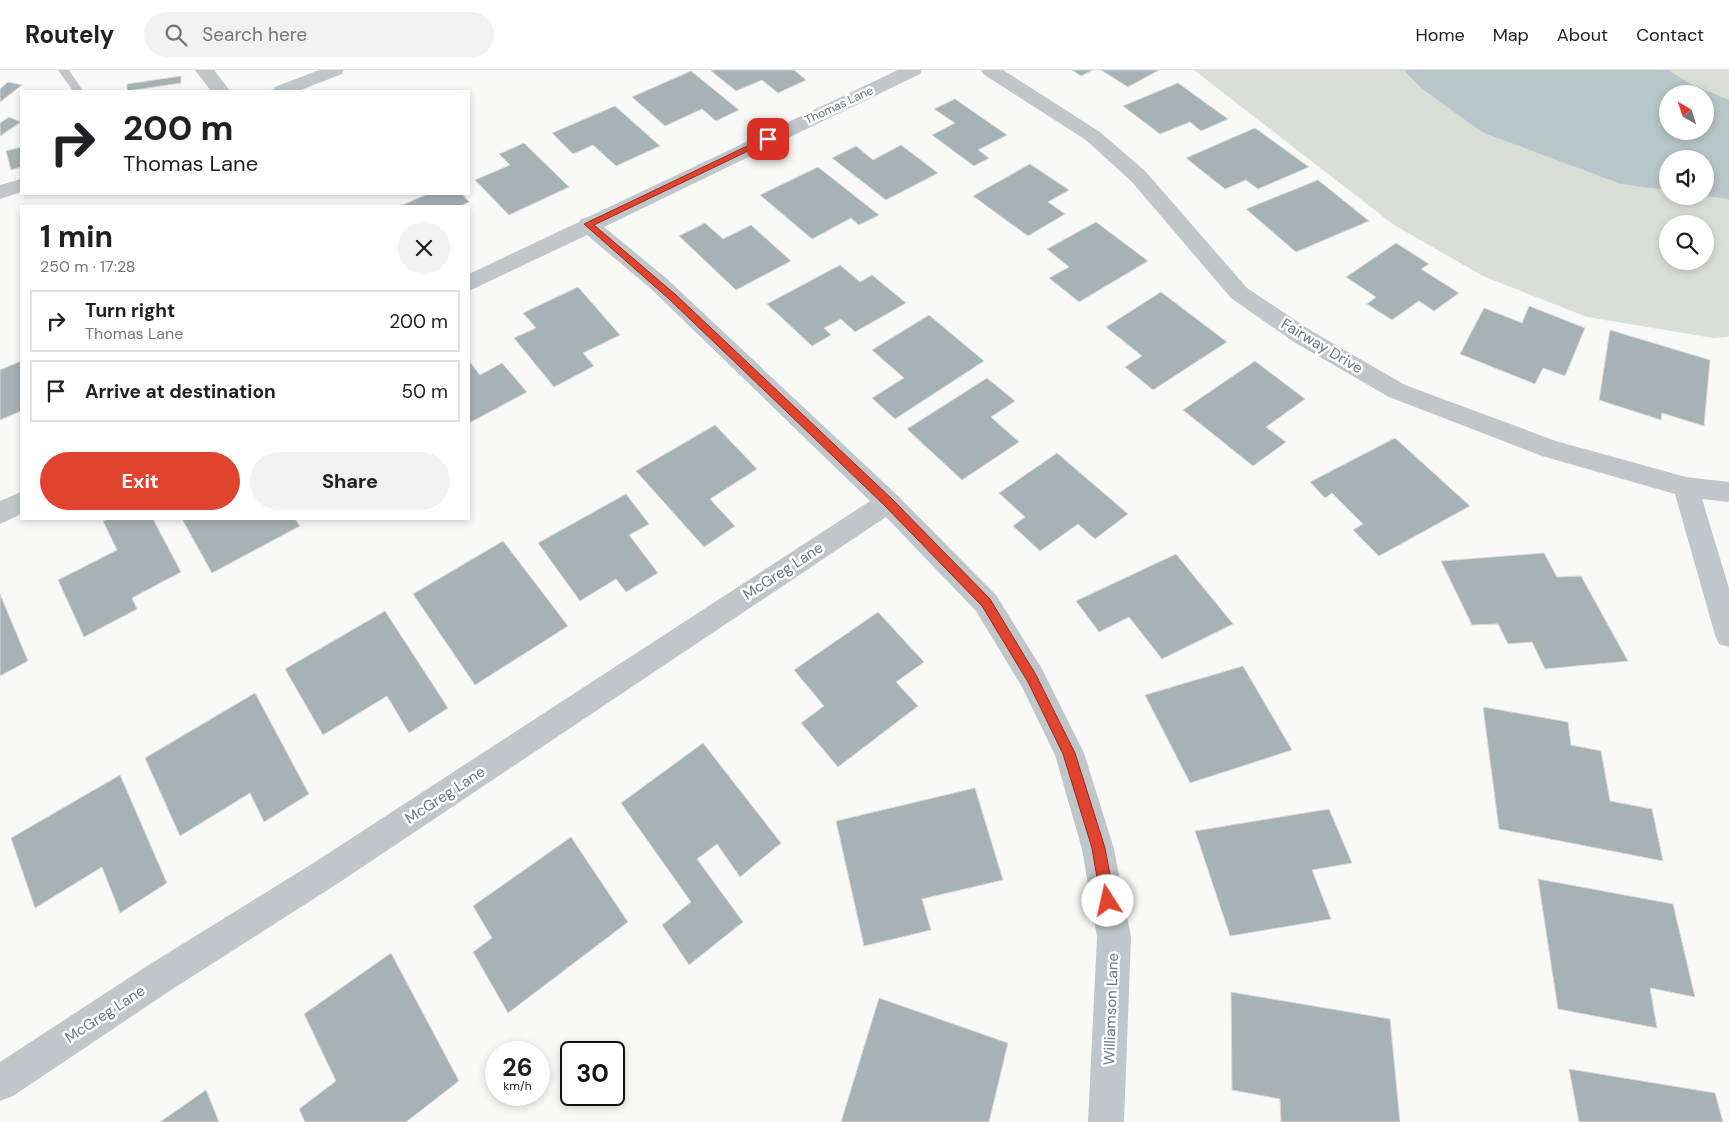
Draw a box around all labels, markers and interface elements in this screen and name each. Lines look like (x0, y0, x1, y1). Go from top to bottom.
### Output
search box (144, 12, 494, 57)
text: Routely (25, 19, 114, 50)
icon: search (162, 21, 190, 49)
text: Search here (202, 22, 307, 47)
text: Home (1415, 23, 1465, 47)
text: Map (1493, 23, 1529, 47)
text: About (1557, 23, 1608, 47)
text: Contact (1636, 23, 1704, 47)
street label: Thomas Lane (802, 82, 876, 128)
north arrow (1659, 85, 1714, 140)
map controls (1659, 85, 1714, 270)
text: 200 m (123, 105, 234, 151)
icon: right (40, 110, 105, 175)
pin (747, 118, 789, 160)
icon: arrive (754, 125, 782, 153)
text: Thomas Lane (123, 149, 258, 178)
button: sound (1659, 150, 1714, 205)
button: search (1659, 215, 1714, 270)
text: 1 min (40, 217, 113, 256)
button: close (398, 222, 450, 274)
text: 250 m · 17:28 (40, 256, 136, 277)
text: Turn right (85, 298, 175, 323)
icon: right (42, 307, 70, 335)
text: 200 m (389, 309, 448, 334)
street label: Fairway Drive (1278, 314, 1366, 378)
text: Thomas Lane (85, 323, 183, 344)
icon: arrive (42, 377, 70, 405)
text: Arrive at destination (85, 379, 276, 404)
text: 50 m (401, 379, 448, 404)
button: Exit (40, 452, 240, 510)
button: Share (250, 452, 450, 510)
street label: McGreg Lane (739, 538, 827, 604)
street label: McGreg Lane (401, 762, 489, 828)
position arrow (1081, 874, 1133, 926)
street label: Williamson Lane (1099, 953, 1123, 1065)
street label: McGreg Lane (61, 981, 149, 1047)
speed limit sign: 30 (560, 1041, 625, 1106)
text: 26 (502, 1051, 533, 1084)
text: km/h (503, 1078, 532, 1094)

